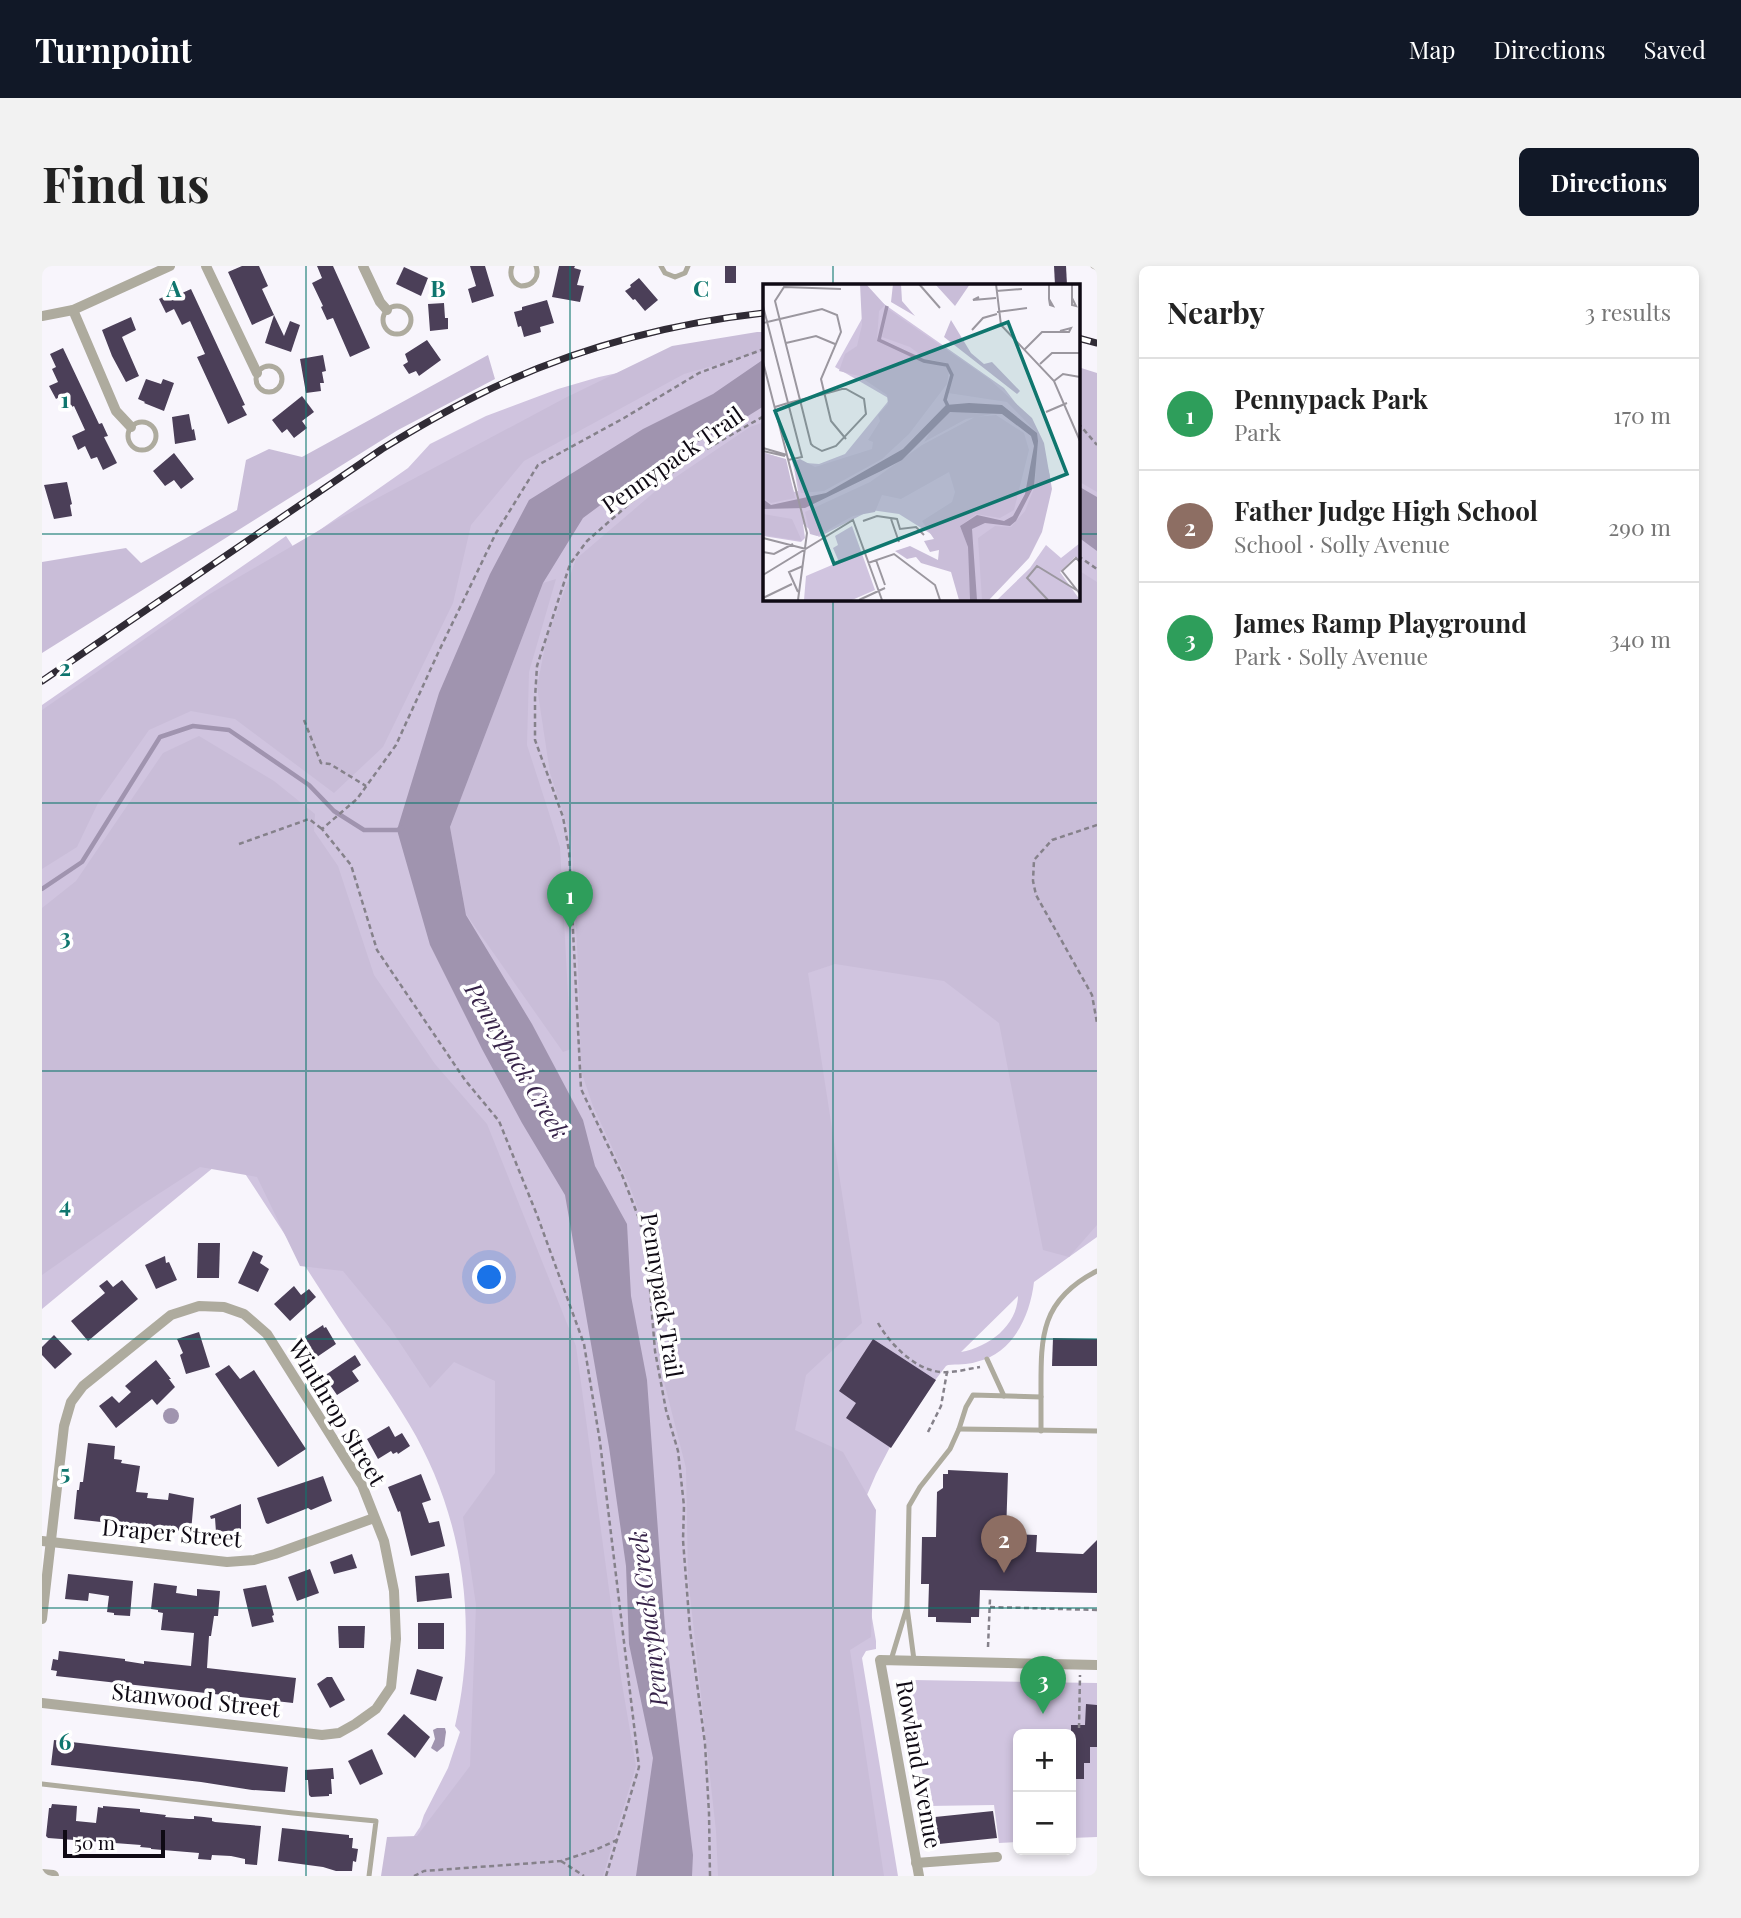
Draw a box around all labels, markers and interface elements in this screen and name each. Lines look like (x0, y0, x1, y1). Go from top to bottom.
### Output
text: Turnpoint (35, 27, 192, 71)
text: Map (1409, 33, 1455, 65)
text: Directions (1493, 33, 1606, 65)
text: Saved (1644, 33, 1706, 65)
button: Directions (1519, 148, 1699, 216)
text: Find us (42, 150, 210, 215)
text: A (165, 272, 182, 303)
text: B (430, 272, 446, 303)
text: C (693, 272, 709, 303)
inset map (763, 284, 1080, 600)
text: Nearby (1167, 292, 1265, 332)
text: 3 results (1585, 296, 1671, 327)
text: Pennypack Park (1234, 381, 1428, 416)
text: 1 (61, 383, 70, 414)
street label: Pennypack Trail (595, 398, 749, 519)
text: 1 (1186, 399, 1194, 430)
text: 170 m (1613, 399, 1671, 430)
text: Park (1234, 416, 1281, 447)
text: Father Judge High School (1234, 493, 1538, 528)
text: 2 (1184, 511, 1196, 542)
text: 290 m (1608, 511, 1671, 542)
text: School · Solly Avenue (1234, 528, 1450, 559)
text: James Ramp Playground (1234, 605, 1527, 640)
text: 3 (1184, 623, 1196, 654)
text: 340 m (1609, 623, 1671, 654)
text: Park · Solly Avenue (1234, 640, 1428, 671)
text: 2 (59, 651, 71, 682)
pin: 1 (547, 871, 593, 929)
text: 3 (59, 920, 71, 951)
water label: Pennypack Creek (458, 975, 577, 1144)
text: 4 (59, 1188, 71, 1219)
street label: Pennypack Trail (635, 1210, 691, 1380)
your location (472, 1260, 506, 1294)
street label: Winthrop Street (282, 1332, 394, 1492)
text: 5 (60, 1456, 70, 1487)
street label: Draper Street (101, 1510, 244, 1554)
pin: 2 (981, 1515, 1027, 1573)
water label: Pennypack Creek (620, 1529, 674, 1710)
pin: 3 (1020, 1656, 1066, 1714)
street label: Stanwood Street (110, 1675, 283, 1723)
street label: Rowland Avenue (890, 1677, 950, 1851)
text: 6 (59, 1725, 72, 1756)
map controls (1013, 1729, 1076, 1855)
button: + (1013, 1729, 1076, 1792)
button: − (1013, 1792, 1076, 1855)
scale bar (63, 1827, 164, 1859)
text: 50 m (74, 1829, 115, 1855)

